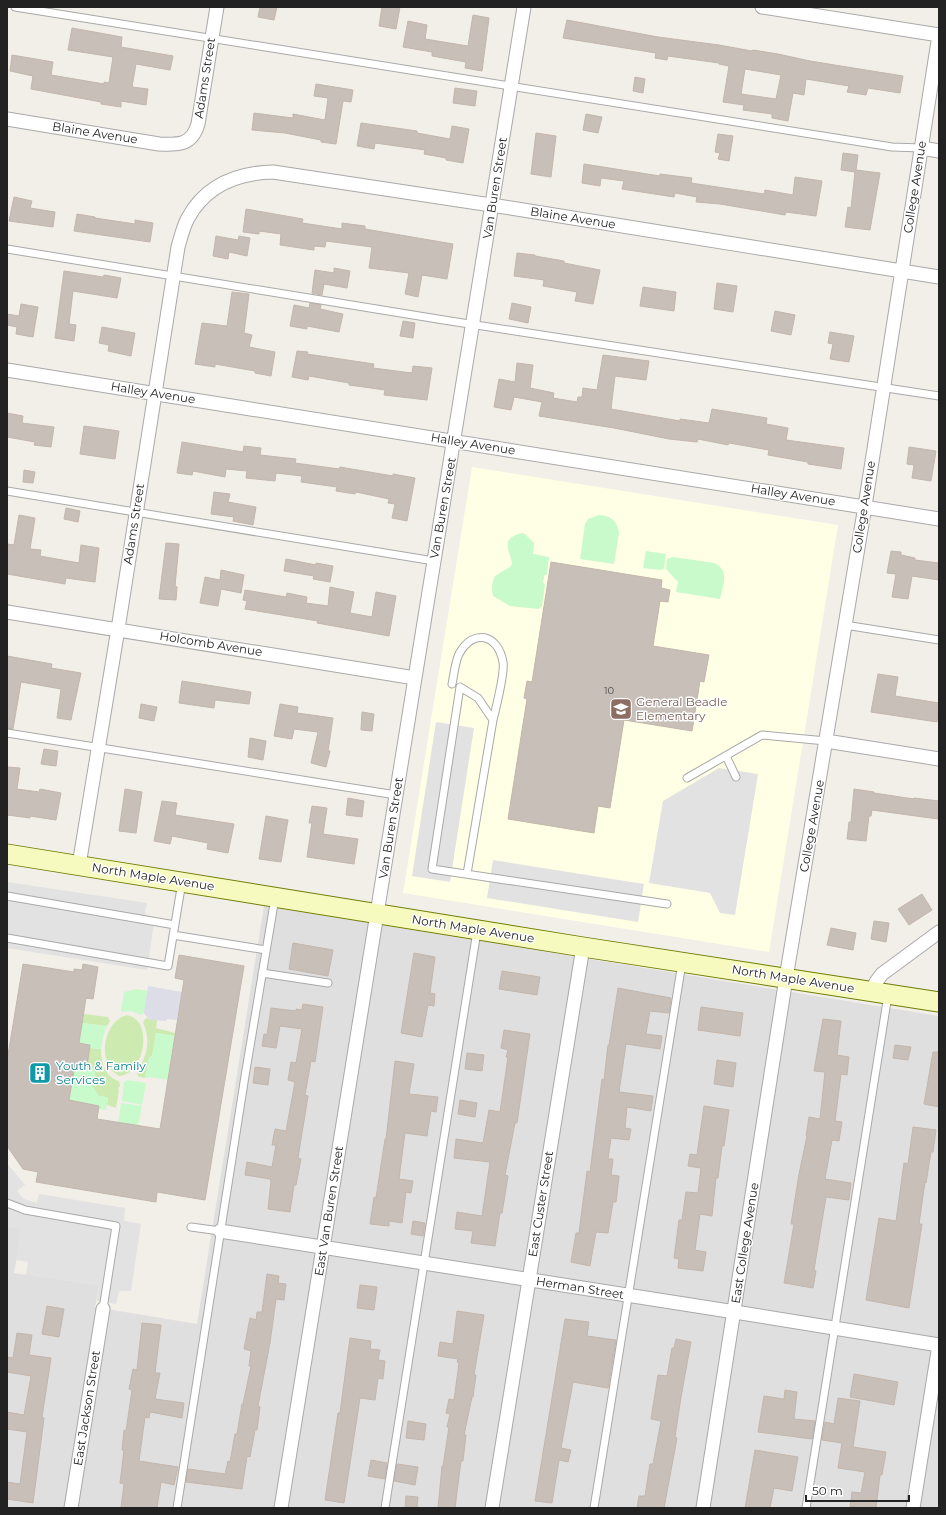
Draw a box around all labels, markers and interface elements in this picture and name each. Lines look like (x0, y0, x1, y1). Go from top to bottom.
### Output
street label: Adams Street (191, 36, 218, 119)
street label: Blaine Avenue (51, 118, 139, 147)
street label: Van Buren Street (479, 136, 510, 240)
street label: College Avenue (900, 140, 929, 234)
street label: Blaine Avenue (529, 203, 617, 232)
street label: Halley Avenue (110, 378, 196, 407)
street label: Halley Avenue (430, 429, 516, 458)
street label: Van Buren Street (426, 456, 459, 560)
street label: College Avenue (849, 460, 878, 554)
street label: Halley Avenue (750, 480, 836, 509)
street label: Adams Street (120, 482, 147, 565)
street label: Holcomb Avenue (159, 628, 264, 659)
house number: 10 (604, 684, 614, 697)
place label: General Beadle Elementary (636, 694, 727, 723)
school or university icon: General Beadle Elementary (608, 696, 634, 722)
street label: Van Buren Street (375, 776, 406, 880)
street label: College Avenue (796, 779, 827, 873)
street label: North Maple Avenue (91, 859, 215, 894)
street label: North Maple Avenue (411, 911, 535, 946)
street label: North Maple Avenue (731, 961, 855, 996)
place label: Youth & Family Services (56, 1058, 146, 1087)
building icon: Youth & Family Services (27, 1060, 53, 1086)
street label: East Van Buren Street (311, 1145, 346, 1277)
street label: East Custer Street (525, 1150, 556, 1258)
street label: East College Avenue (728, 1181, 761, 1304)
street label: Herman Street (535, 1273, 625, 1302)
street label: East Jackson Street (70, 1349, 103, 1467)
scale bar (806, 1477, 909, 1503)
text: 50 m (812, 1483, 843, 1498)

